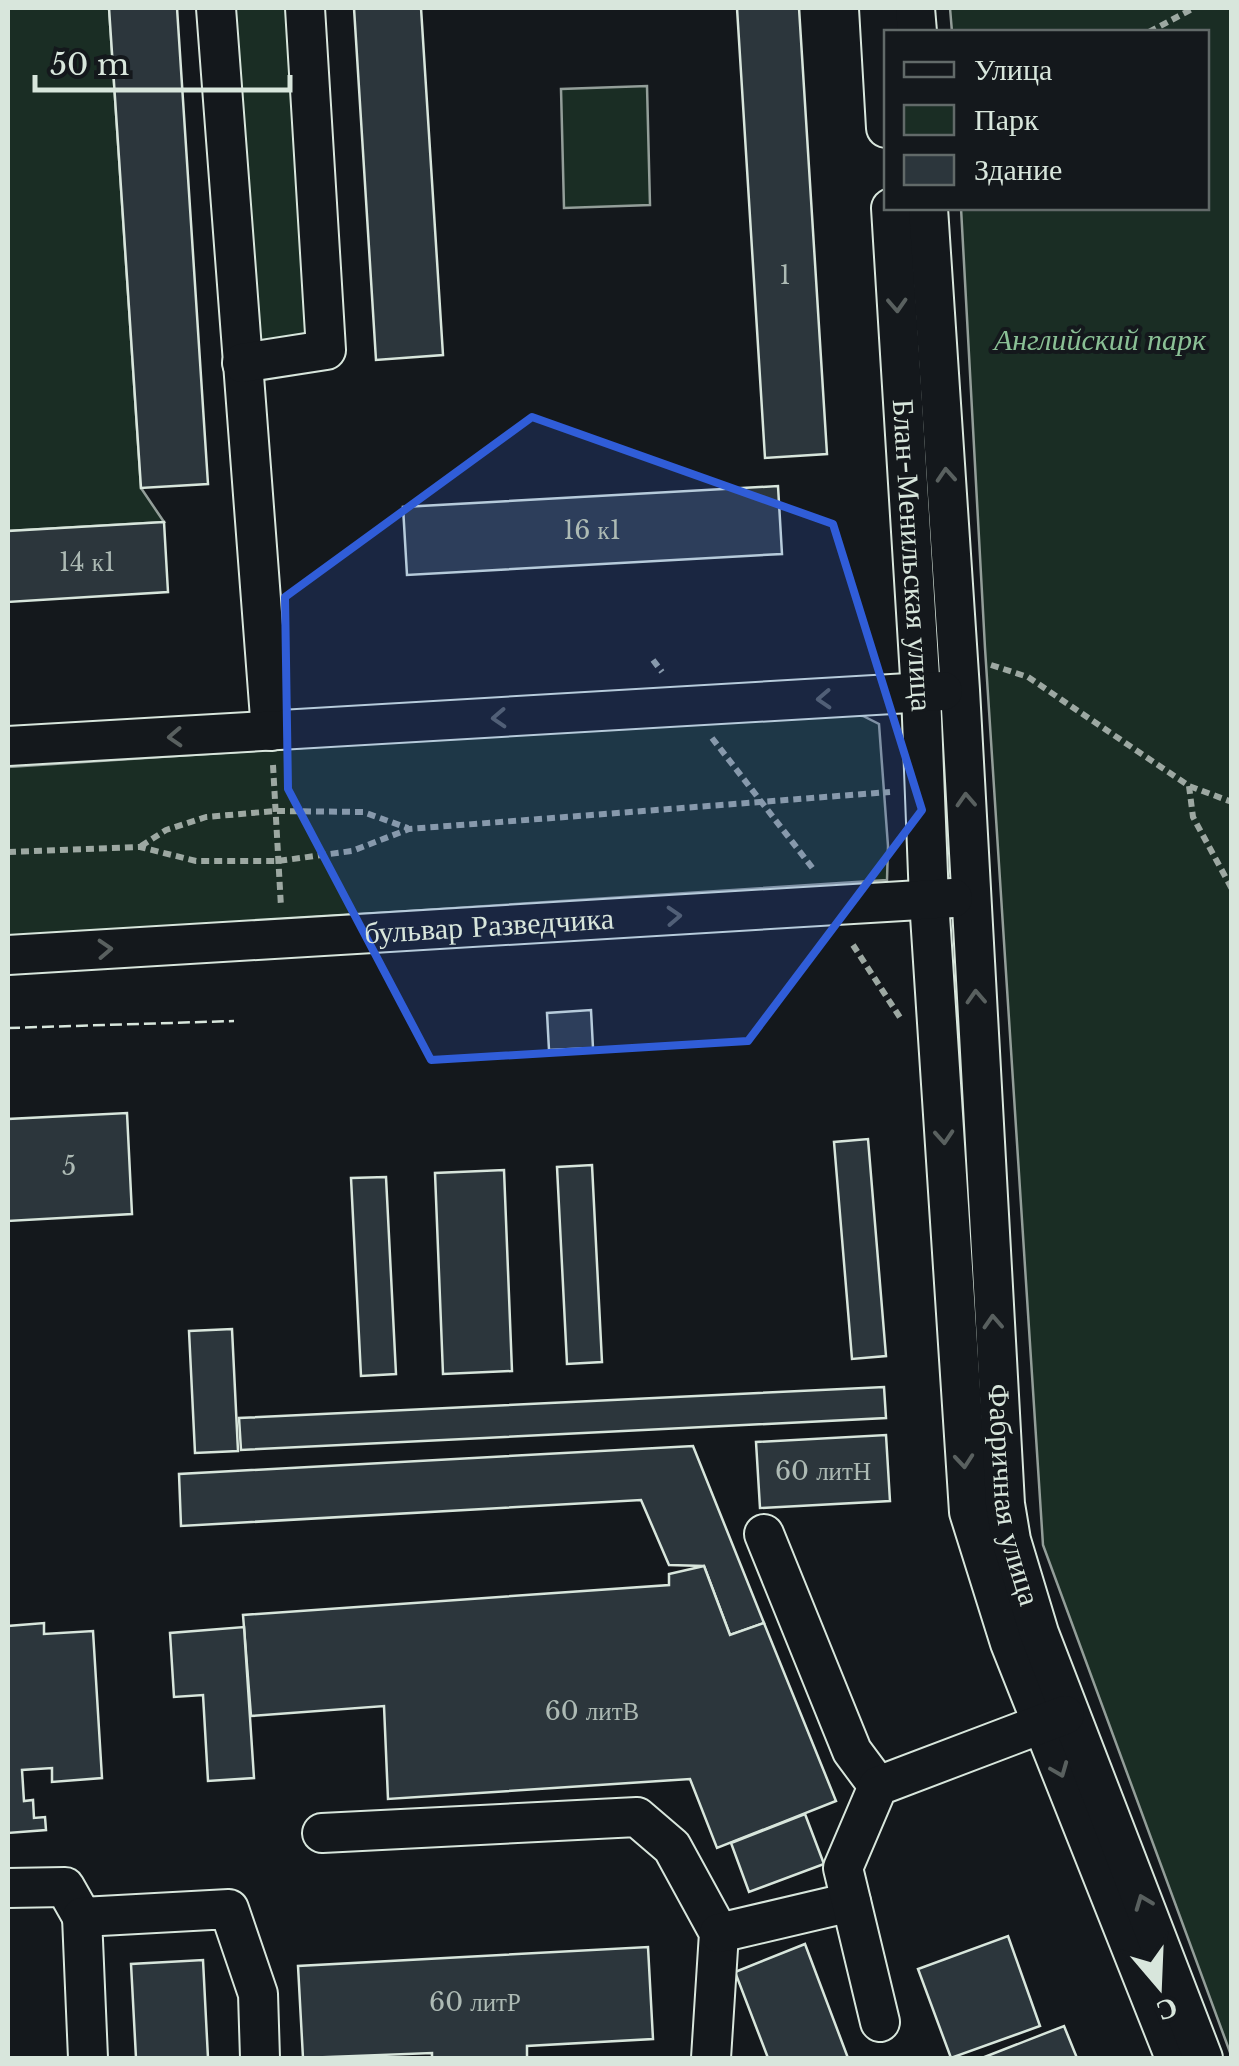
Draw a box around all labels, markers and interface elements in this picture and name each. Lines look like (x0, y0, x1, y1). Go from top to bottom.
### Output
scale bar (35, 30, 290, 92)
legend (884, 30, 1209, 210)
text: 50 m (50, 46, 129, 83)
text: Улица (974, 51, 1052, 88)
text: Парк (974, 101, 1039, 138)
text: Здание (974, 151, 1062, 188)
house number: 1 (779, 260, 791, 291)
one-way arrow (886, 297, 907, 313)
park label: Английский парк (992, 321, 1207, 358)
street label: Блан-Менильская улица (885, 398, 941, 712)
one-way arrow (936, 467, 957, 483)
house number: 16 к1 (563, 515, 621, 546)
house number: 14 к1 (59, 547, 115, 578)
one-way arrow (815, 688, 831, 709)
one-way arrow (491, 707, 507, 728)
one-way arrow (166, 726, 182, 747)
one-way arrow (956, 791, 977, 807)
street label: бульвар Разведчика (363, 899, 615, 951)
one-way arrow (666, 906, 682, 927)
one-way arrow (97, 939, 113, 960)
one-way arrow (966, 989, 987, 1005)
one-way arrow (933, 1129, 954, 1145)
house number: 5 (62, 1151, 76, 1182)
one-way arrow (983, 1313, 1004, 1329)
street label: Фабричная улица (980, 1383, 1049, 1610)
one-way arrow (953, 1454, 975, 1470)
house number: 60 литН (775, 1456, 871, 1487)
house number: 60 литВ (545, 1696, 639, 1727)
one-way arrow (1049, 1761, 1069, 1778)
one-way arrow (1134, 1895, 1155, 1912)
north arrow (1109, 1936, 1209, 2036)
house number: 60 литР (429, 1987, 521, 2018)
text: С (1152, 1989, 1182, 2029)

